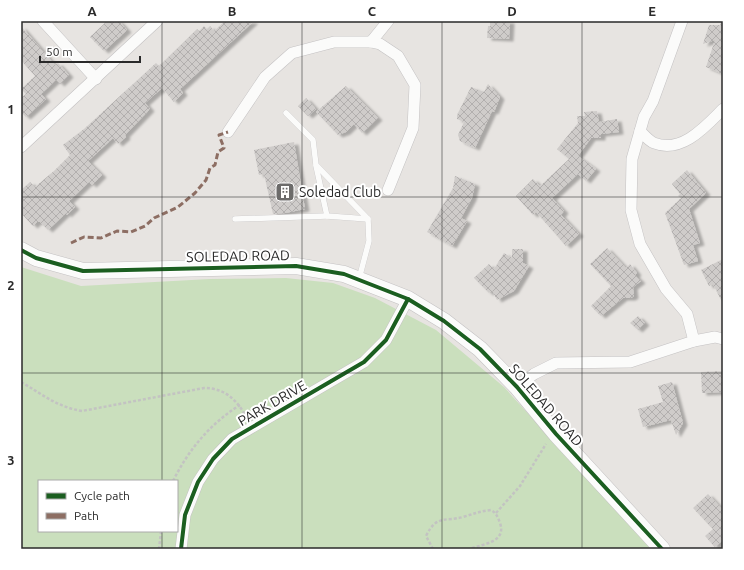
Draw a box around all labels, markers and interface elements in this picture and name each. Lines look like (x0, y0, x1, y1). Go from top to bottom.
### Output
text: A (87, 4, 97, 18)
text: B (228, 4, 237, 18)
text: C (368, 4, 377, 18)
text: D (507, 4, 517, 18)
text: E (648, 4, 656, 18)
scale bar (40, 38, 140, 64)
text: 50 m (46, 45, 73, 58)
text: 1 (7, 102, 15, 116)
building icon: Soledad Club (274, 181, 296, 203)
place label: Soledad Club (299, 184, 381, 200)
street label: SOLEDAD ROAD (186, 247, 290, 265)
text: 2 (7, 278, 15, 292)
street label: SOLEDAD ROAD (506, 361, 586, 449)
street label: PARK DRIVE (235, 377, 309, 429)
text: 3 (7, 453, 15, 467)
legend (38, 480, 178, 532)
text: Cycle path (74, 489, 130, 502)
text: Path (74, 509, 99, 522)

